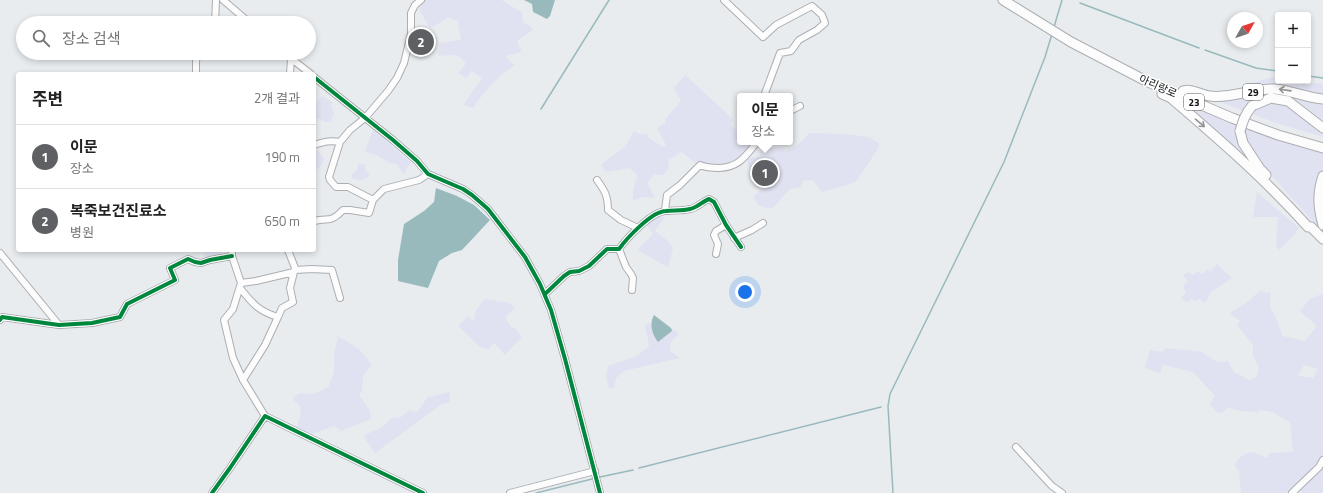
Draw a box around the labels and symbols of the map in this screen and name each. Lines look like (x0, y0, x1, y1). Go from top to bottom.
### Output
north arrow (1227, 12, 1263, 48)
pin: 2 (408, 27, 434, 57)
street label: 아리랑로 (1136, 70, 1180, 102)
road number: 29 (1243, 84, 1263, 100)
one-way arrow (1279, 86, 1292, 94)
road number: 23 (1184, 94, 1204, 110)
one-way arrow (1195, 118, 1205, 127)
pin: 1 (752, 158, 778, 188)
your location (735, 282, 755, 302)

